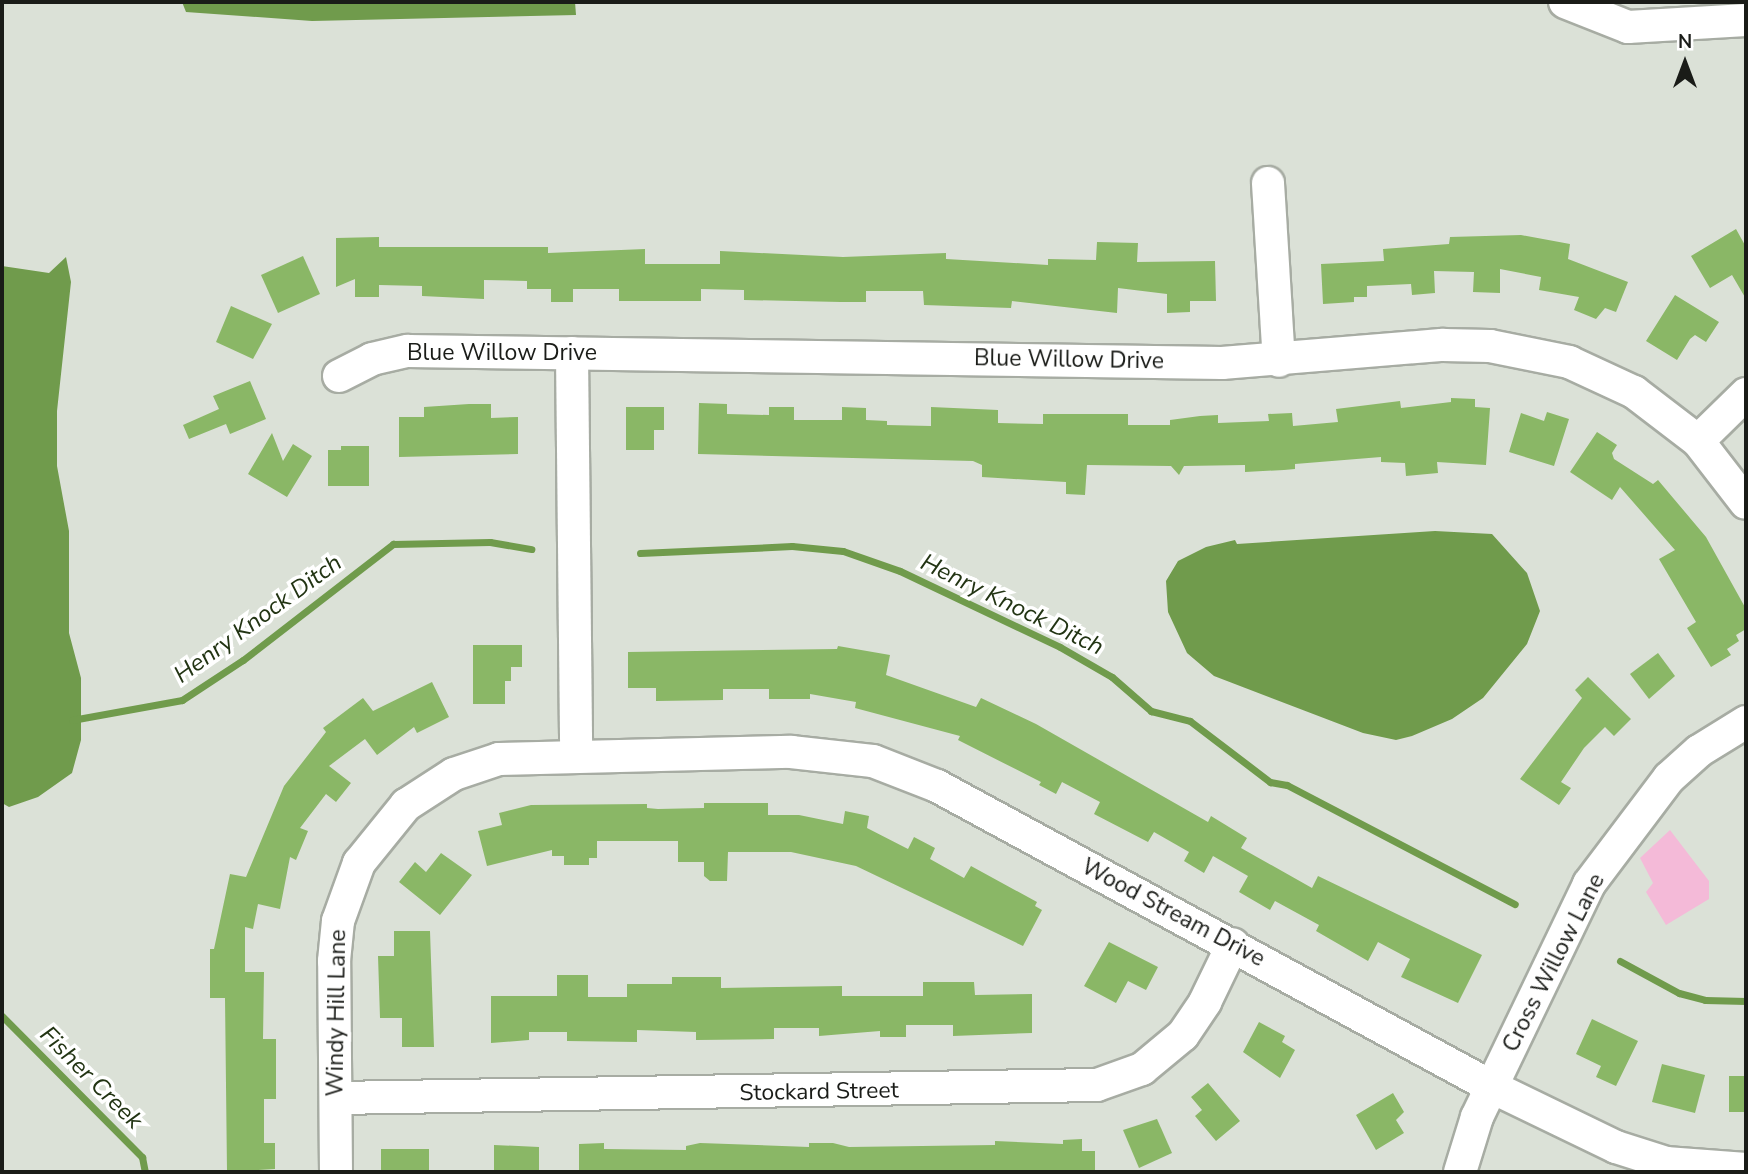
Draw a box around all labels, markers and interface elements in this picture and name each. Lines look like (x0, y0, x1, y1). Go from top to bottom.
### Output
north arrow (1650, 28, 1720, 98)
text: N (1678, 29, 1692, 55)
street label: Blue Willow Drive (407, 339, 597, 367)
street label: Blue Willow Drive (974, 345, 1164, 375)
water label: Henry Knock Ditch (916, 548, 1108, 662)
water label: Henry Knock Ditch (169, 549, 347, 689)
street label: Wood Stream Drive (1077, 853, 1269, 973)
street label: Cross Willow Lane (1497, 869, 1611, 1057)
street label: Windy Hill Lane (322, 929, 352, 1097)
water label: Fisher Creek (34, 1021, 148, 1135)
street label: Stockard Street (739, 1077, 899, 1107)

